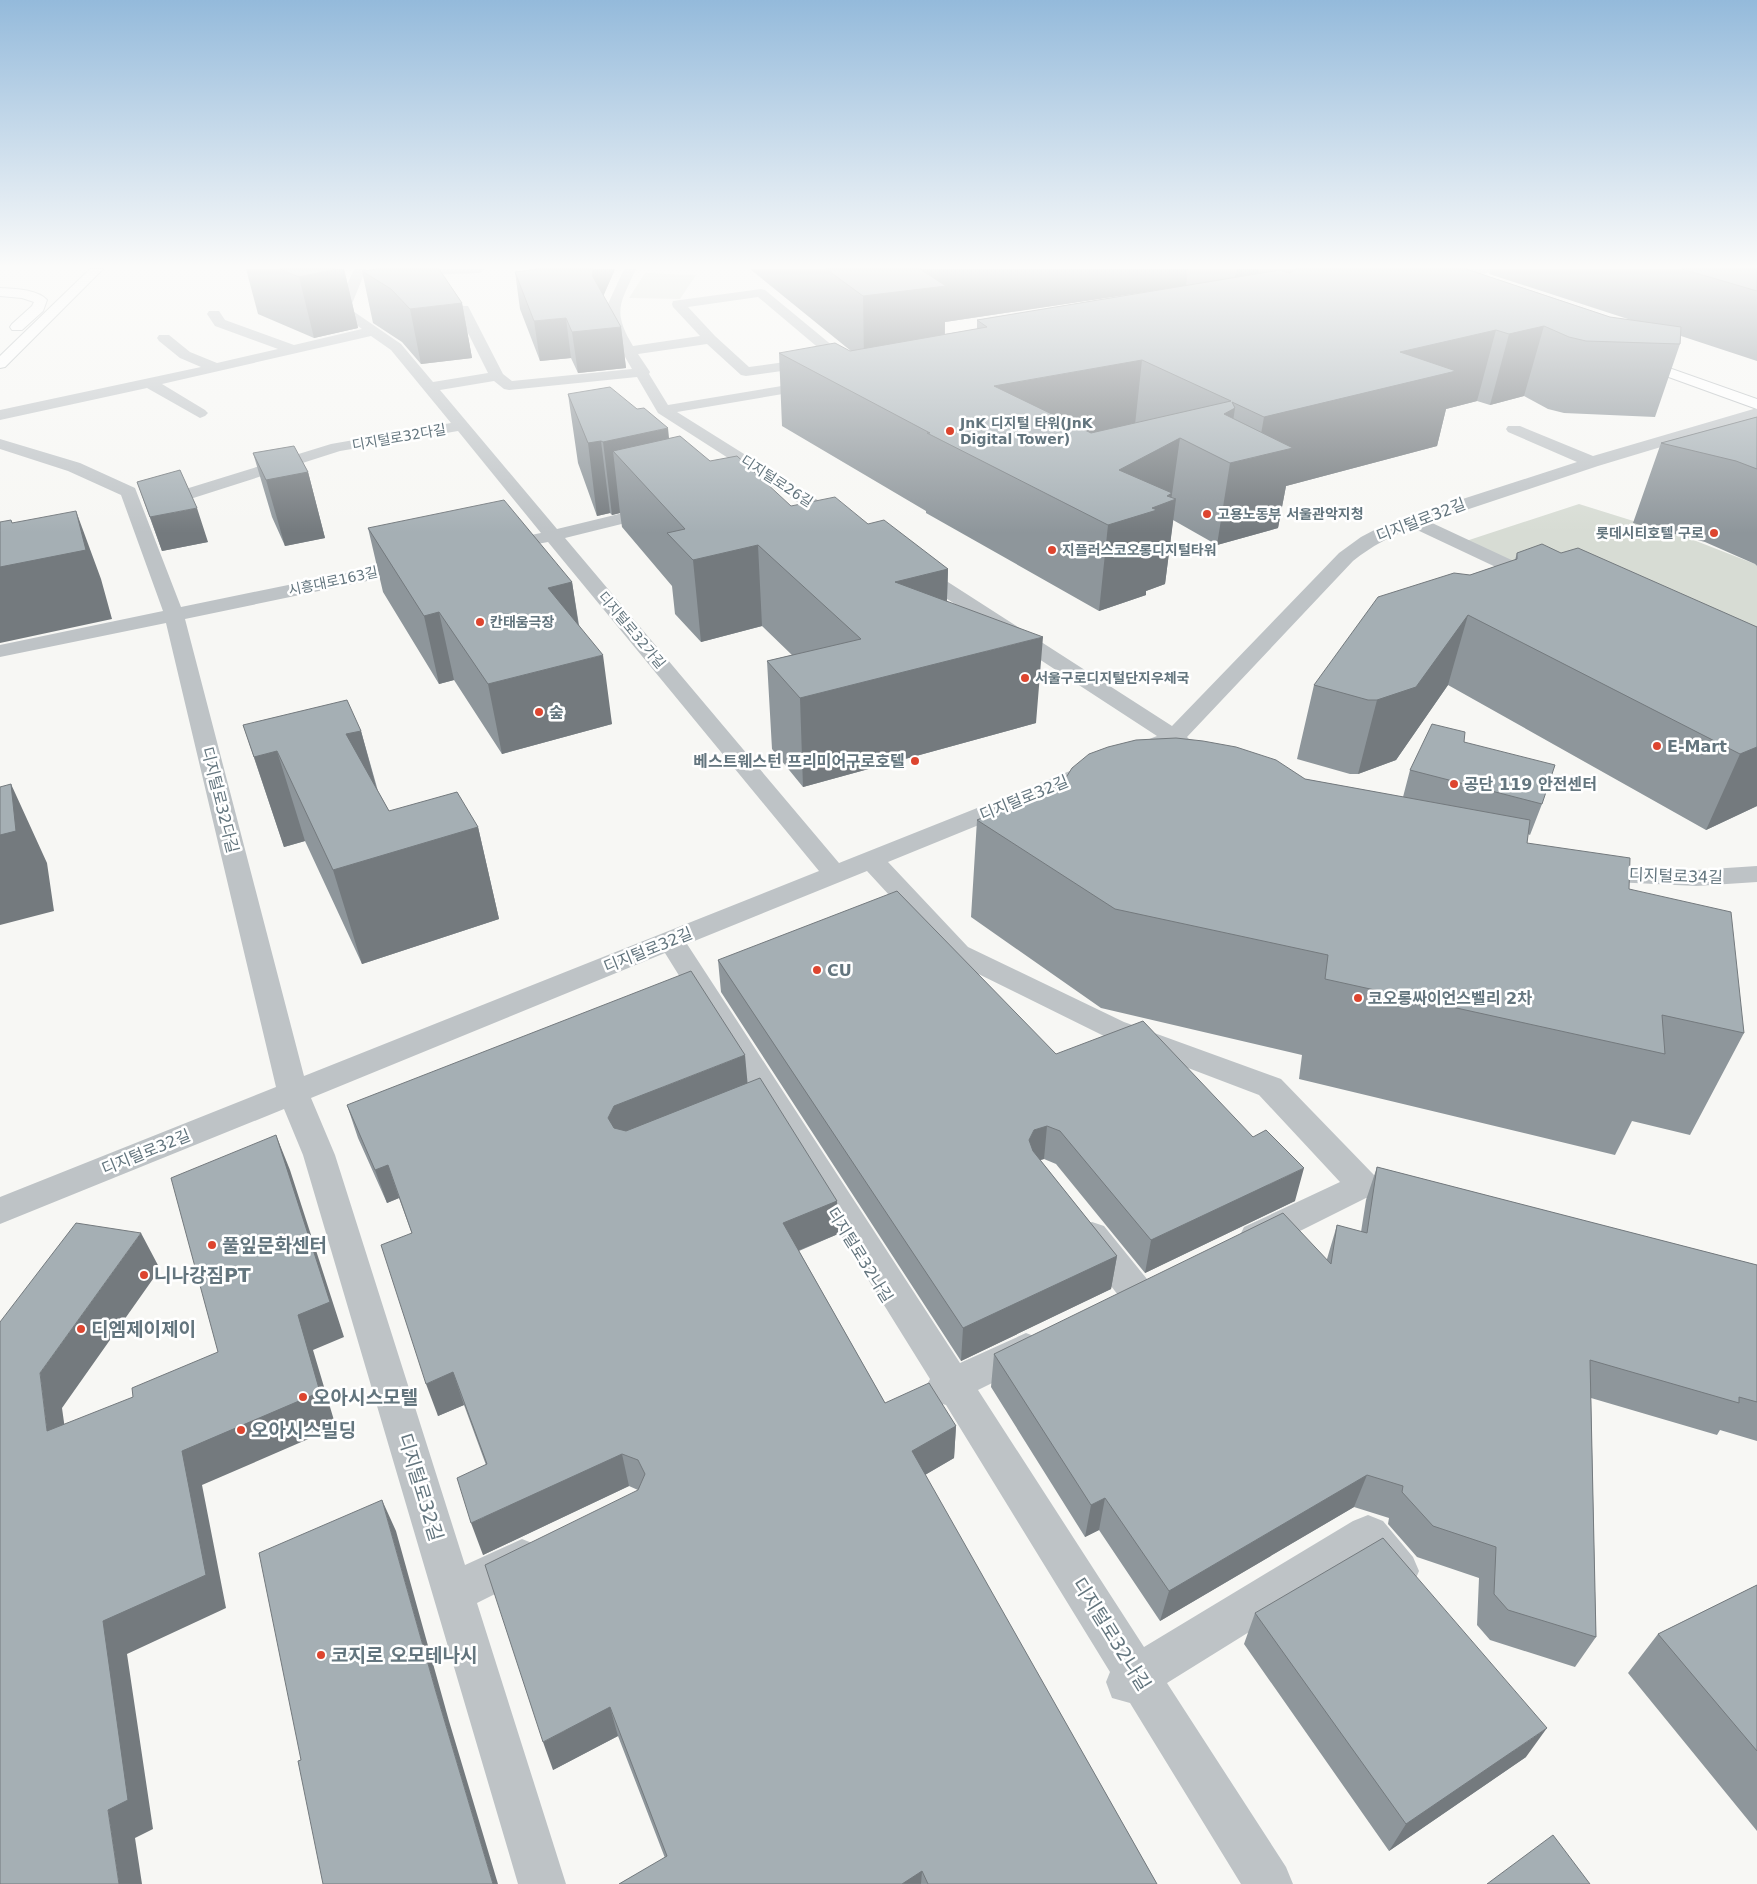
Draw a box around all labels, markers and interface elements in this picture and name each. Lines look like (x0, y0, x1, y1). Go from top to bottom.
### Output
place label: JnK 디지털 타워(JnK Digital Tower) (959, 415, 1094, 447)
street label: 디지털로32다길 (351, 421, 447, 453)
marker: JnK 디지털 타워(JnK Digital Tower) (944, 425, 956, 437)
street label: 디지털로26길 (738, 452, 816, 510)
street label: 디지털로32길 (1374, 494, 1468, 546)
place label: 고용노동부 서울관악지청 (1217, 506, 1364, 522)
marker: 고용노동부 서울관악지청 (1201, 508, 1213, 520)
place label: 롯데시티호텔 구로 (1596, 525, 1704, 541)
marker: 롯데시티호텔 구로 (1708, 527, 1720, 539)
place label: 지플러스코오롱디지털타워 (1062, 542, 1217, 558)
marker: 지플러스코오롱디지털타워 (1046, 544, 1058, 556)
street label: 시흥대로163길 (287, 564, 379, 598)
street label: 디지털로32가길 (595, 588, 669, 672)
place label: 칸태움극장 (490, 614, 555, 630)
marker: 칸태움극장 (474, 616, 486, 628)
place label: 서울구로디지털단지우체국 (1035, 670, 1190, 686)
marker: 서울구로디지털단지우체국 (1019, 672, 1031, 684)
place label: 숲 (549, 703, 564, 722)
marker: 숲 (533, 706, 545, 718)
place label: E-Mart (1667, 737, 1727, 756)
marker: E-Mart (1651, 740, 1663, 752)
street label: 디지털로32다길 (198, 745, 242, 855)
place label: 베스트웨스턴 프리미어구로호텔 (693, 752, 905, 771)
marker: 베스트웨스턴 프리미어구로호텔 (909, 755, 921, 767)
street label: 디지털로32길 (977, 772, 1071, 824)
place label: 공단 119 안전센터 (1464, 775, 1597, 794)
marker: 공단 119 안전센터 (1448, 778, 1460, 790)
street label: 디지털로34길 (1629, 865, 1723, 887)
street label: 디지털로32길 (601, 924, 695, 976)
place label: CU (827, 961, 852, 980)
marker: CU (811, 964, 823, 976)
place label: 코오롱싸이언스벨리 2차 (1368, 989, 1532, 1008)
marker: 코오롱싸이언스벨리 2차 (1352, 992, 1364, 1004)
street label: 디지털로32길 (99, 1126, 193, 1178)
street label: 디지털로32나길 (823, 1204, 897, 1306)
place label: 풀잎문화센터 (222, 1234, 327, 1256)
marker: 풀잎문화센터 (206, 1239, 218, 1251)
place label: 니나강짐PT (154, 1264, 251, 1286)
marker: 니나강짐PT (138, 1269, 150, 1281)
place label: 디엠제이제이 (91, 1318, 196, 1340)
marker: 디엠제이제이 (75, 1323, 87, 1335)
place label: 오아시스모텔 (313, 1386, 418, 1408)
marker: 오아시스모텔 (297, 1391, 309, 1403)
place label: 오아시스빌딩 (251, 1419, 356, 1441)
marker: 오아시스빌딩 (235, 1424, 247, 1436)
street label: 디지털로32길 (394, 1430, 448, 1544)
street label: 디지털로32나길 (1068, 1573, 1156, 1695)
place label: 코지로 오모테나시 (331, 1644, 477, 1666)
marker: 코지로 오모테나시 (315, 1649, 327, 1661)

